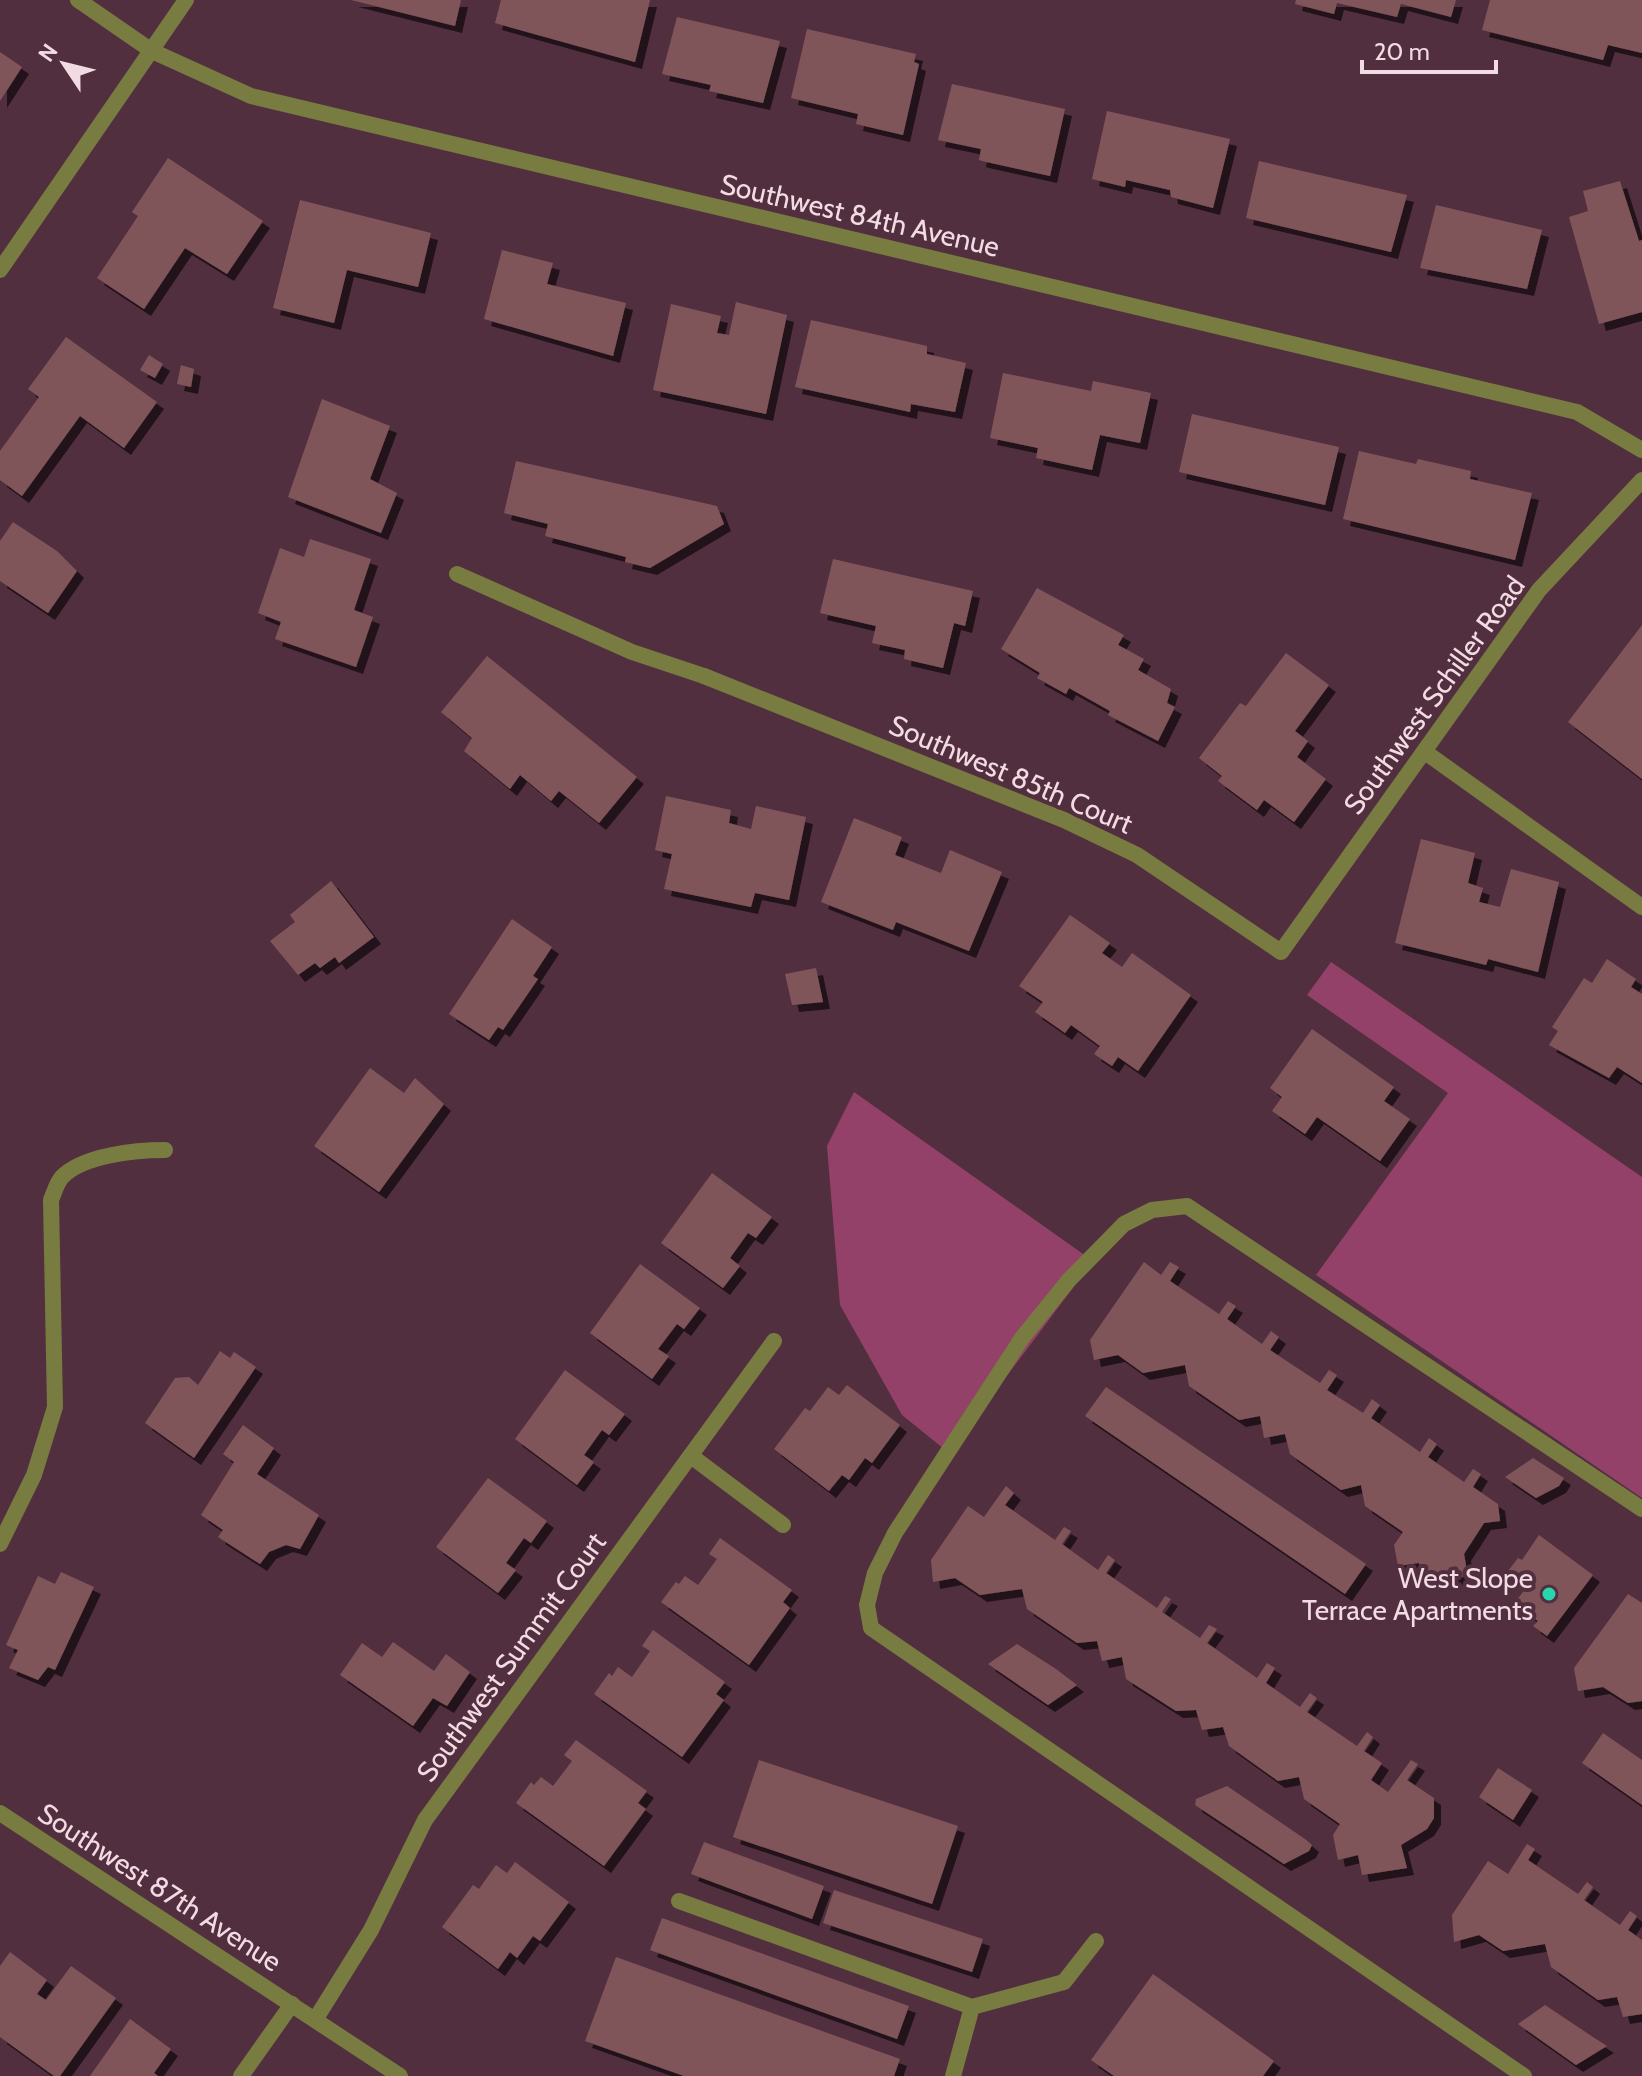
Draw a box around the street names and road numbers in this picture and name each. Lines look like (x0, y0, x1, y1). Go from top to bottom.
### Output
street label: Southwest 84th Avenue (717, 166, 1003, 264)
street label: Southwest Schiller Road (1336, 569, 1532, 821)
street label: Southwest 85th Court (884, 707, 1138, 841)
street label: Southwest Summit Court (409, 1526, 613, 1788)
street label: Southwest 87th Avenue (32, 1796, 288, 1978)

